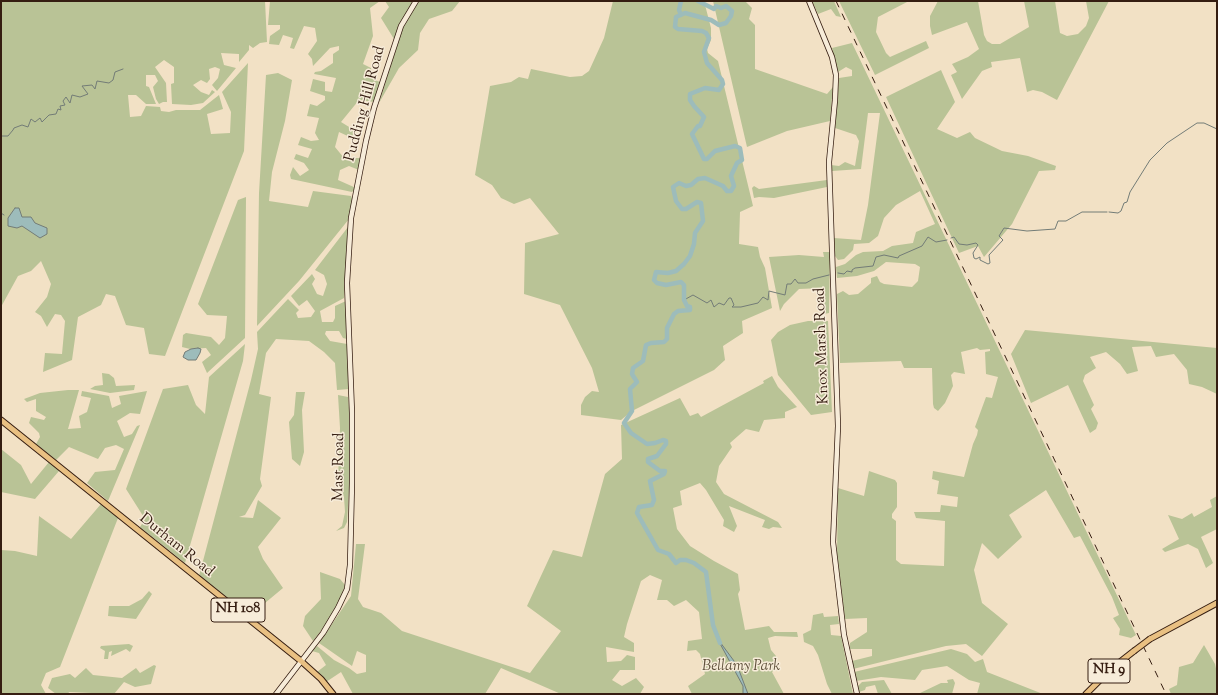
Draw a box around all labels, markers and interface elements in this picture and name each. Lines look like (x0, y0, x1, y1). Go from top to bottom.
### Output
street label: Pudding Hill Road (342, 44, 390, 164)
street label: Knox Marsh Road (812, 287, 834, 405)
street label: Mast Road (330, 433, 350, 501)
street label: Durham Road (135, 510, 217, 582)
road number: NH 108 (211, 598, 265, 622)
park label: Bellamy Park (702, 658, 780, 676)
road number: NH 9 (1088, 659, 1130, 683)

